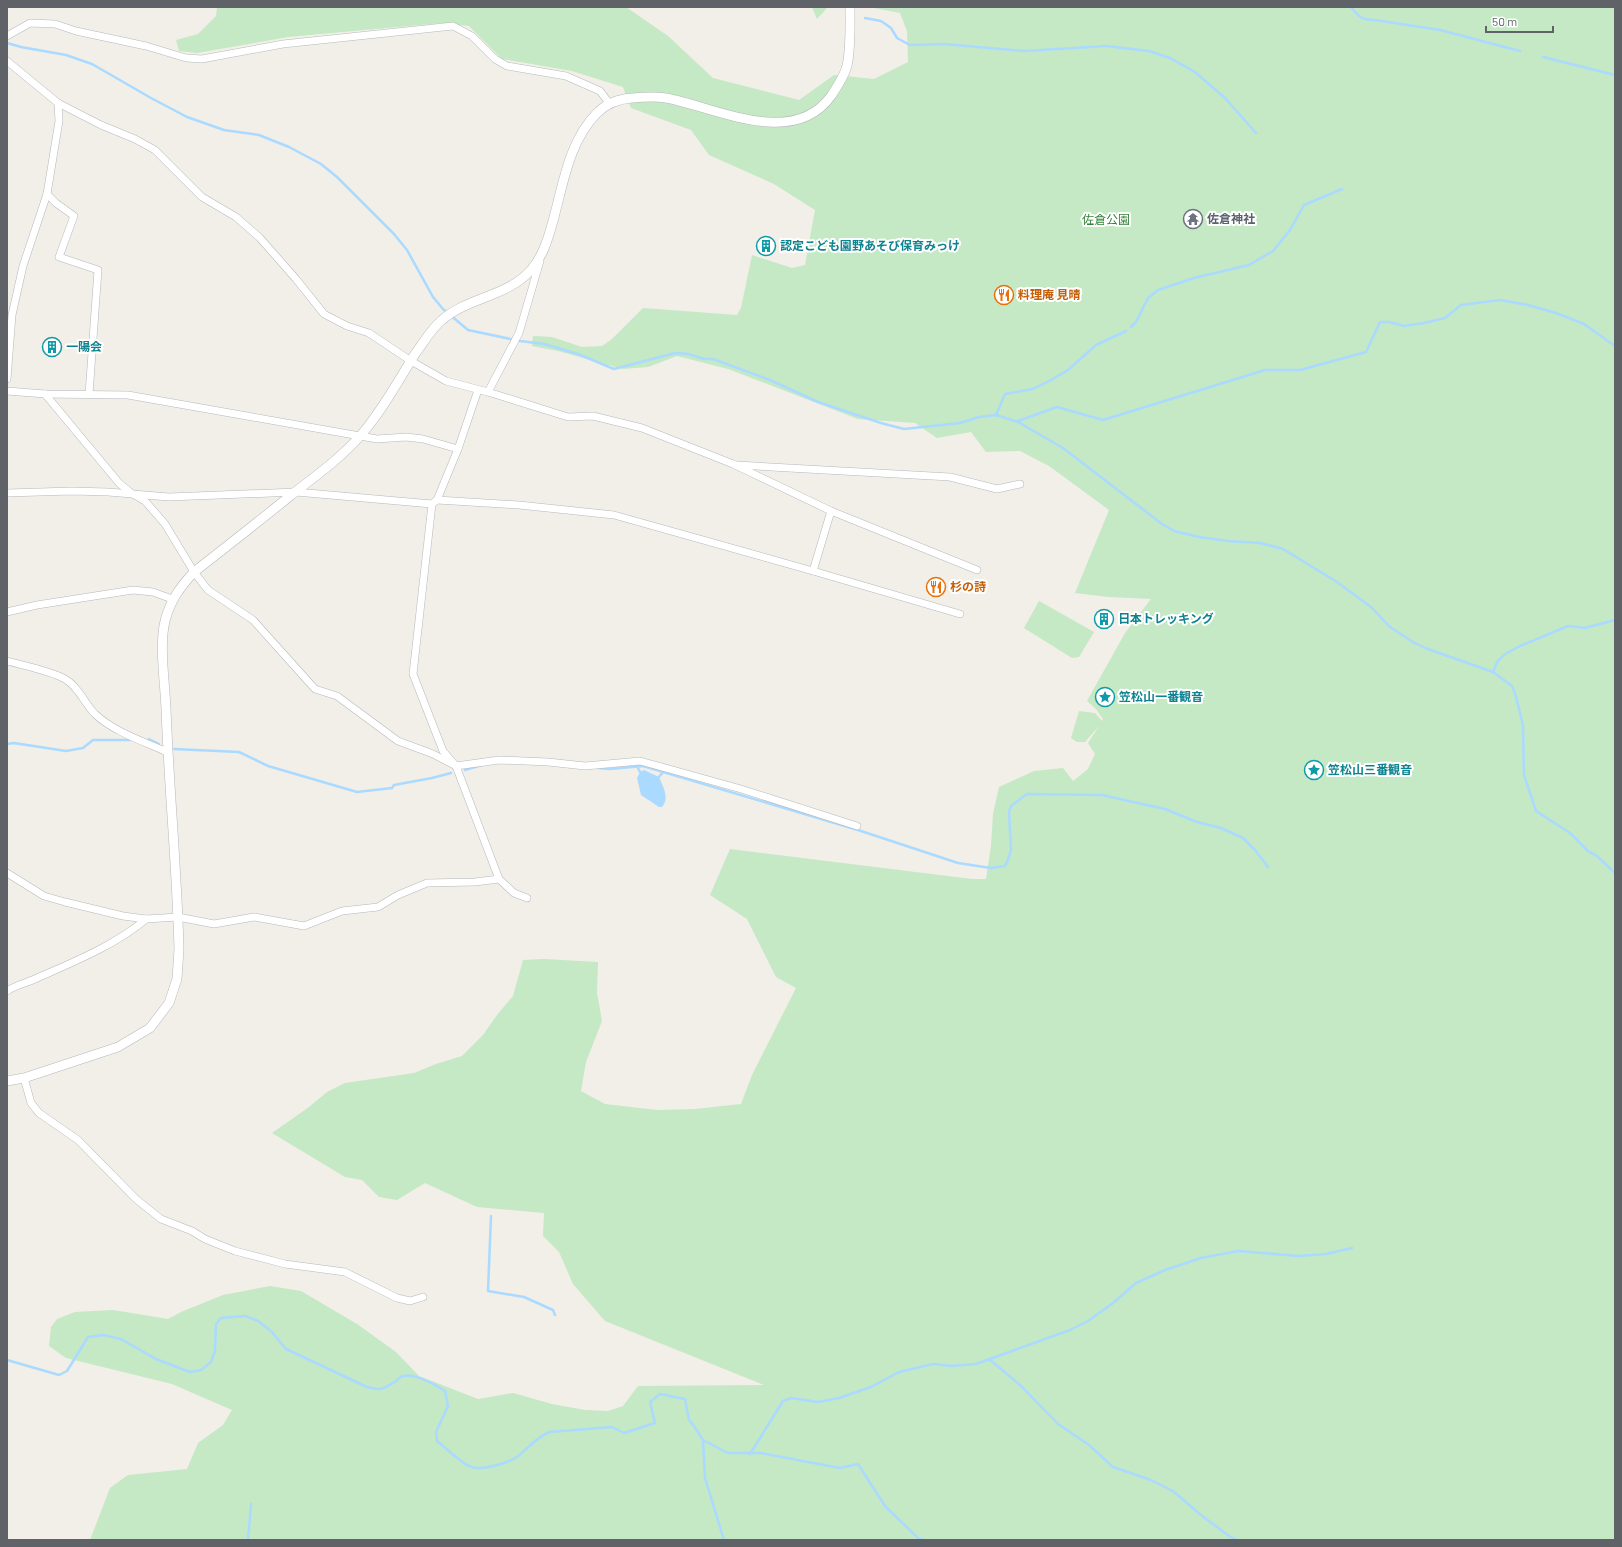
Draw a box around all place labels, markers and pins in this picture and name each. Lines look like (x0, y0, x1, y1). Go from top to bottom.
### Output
temple icon: 佐倉神社 (1182, 208, 1204, 230)
place label: 佐倉神社 (1207, 211, 1255, 225)
building icon: 認定こども園野あそび保育みっけ (755, 235, 777, 257)
place label: 認定こども園野あそび保育みっけ (780, 238, 960, 252)
restaurant icon: 料理庵 見晴 (993, 284, 1015, 306)
place label: 料理庵 見晴 (1018, 287, 1080, 301)
building icon: 一陽会 (41, 336, 63, 358)
place label: 一陽会 (66, 339, 102, 353)
restaurant icon: 杉の詩 (925, 576, 947, 598)
place label: 杉の詩 (950, 579, 986, 593)
building icon: 日本トレッキング (1093, 608, 1115, 630)
place label: 日本トレッキング (1118, 611, 1214, 625)
place icon: 笠松山一番観音 (1094, 686, 1116, 708)
place label: 笠松山一番観音 (1118, 689, 1203, 703)
place icon: 笠松山三番観音 (1303, 759, 1325, 781)
place label: 笠松山三番観音 (1327, 762, 1412, 776)

